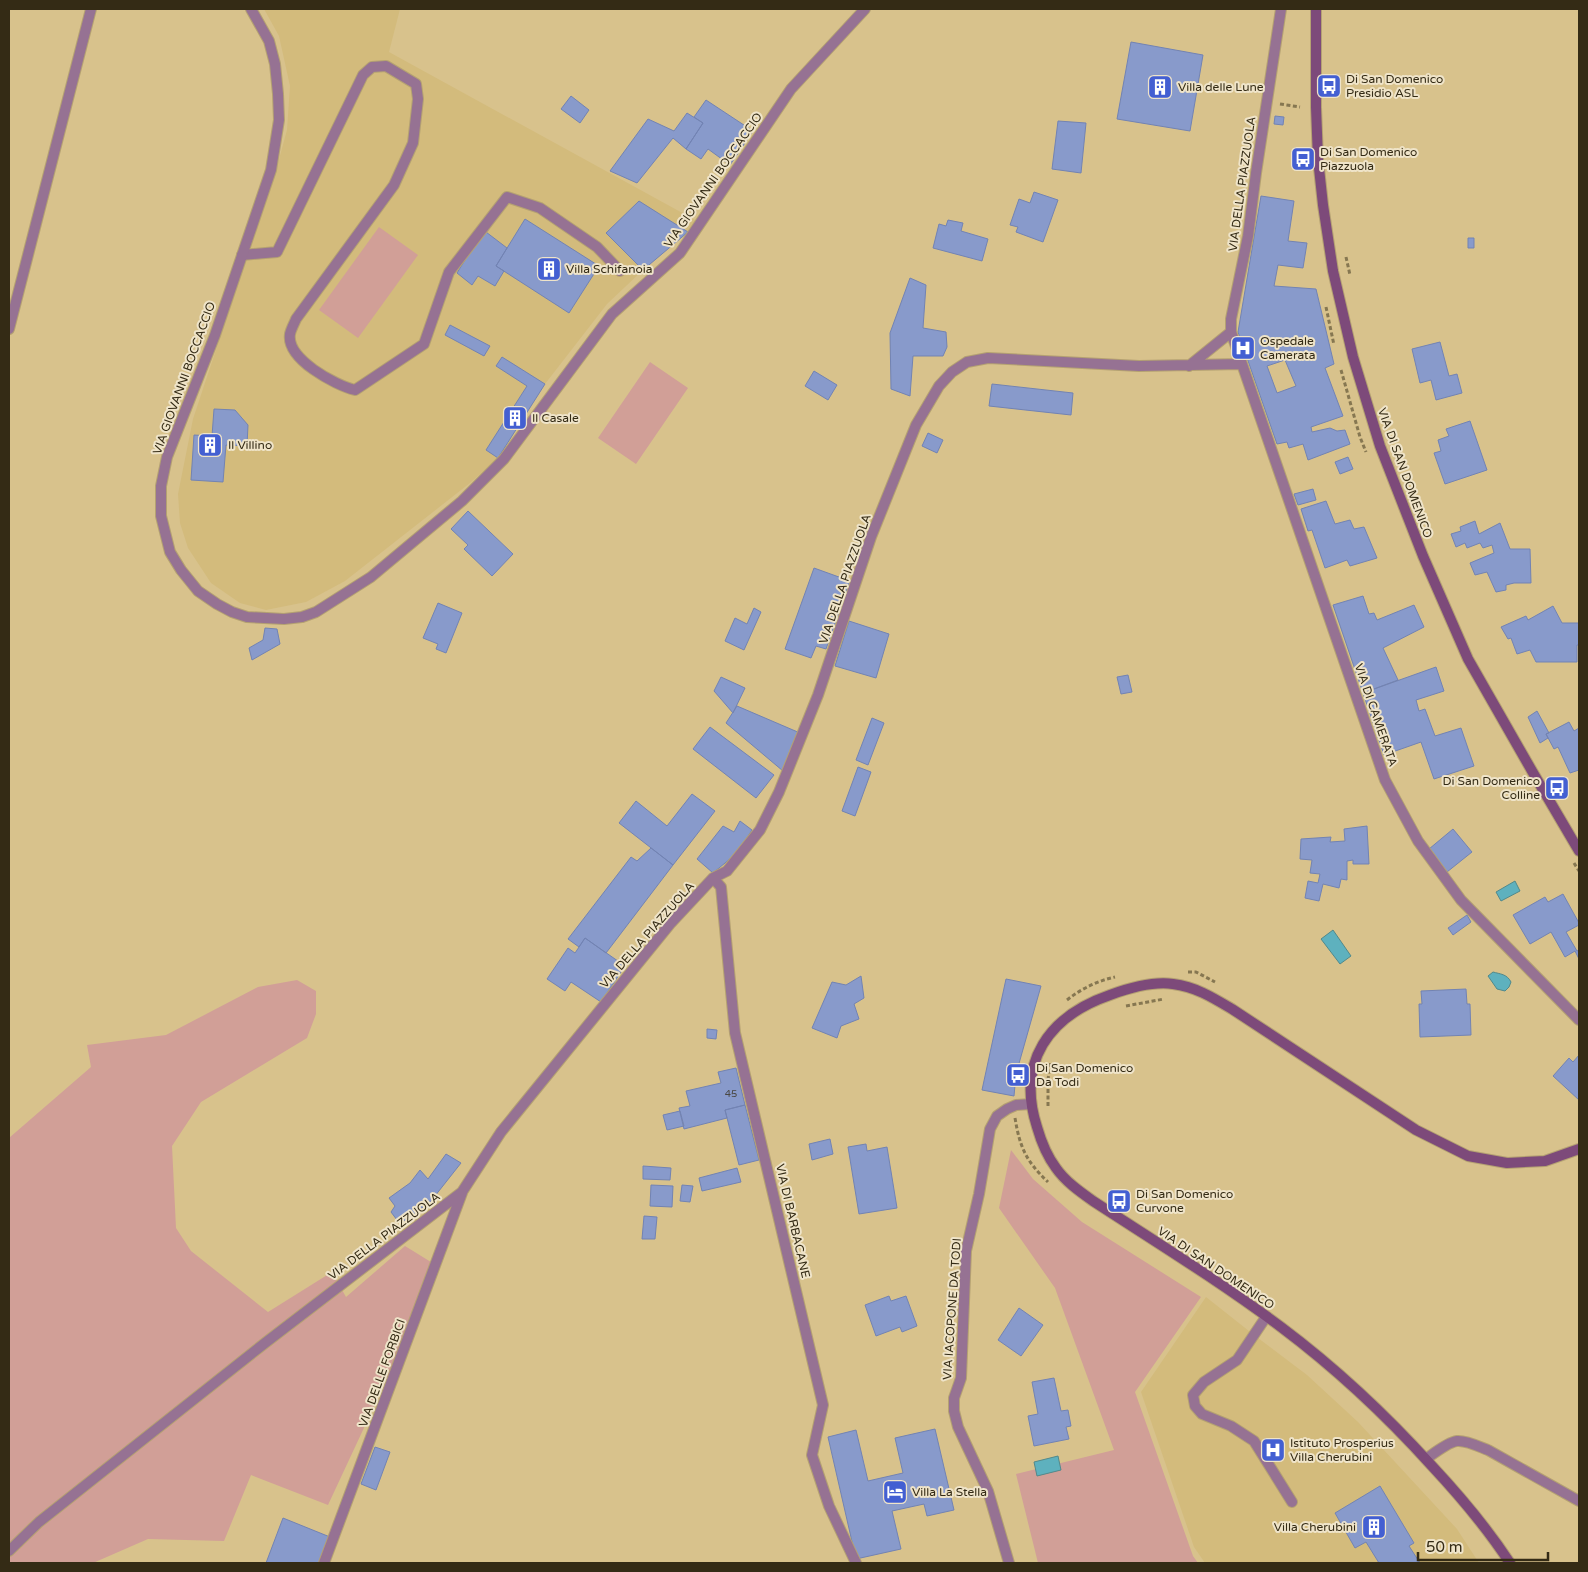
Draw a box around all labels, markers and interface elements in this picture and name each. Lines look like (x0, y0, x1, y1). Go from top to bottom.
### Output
place label: Di San Domenico Presidio ASL (1346, 72, 1443, 100)
bus stop icon: Di San Domenico Presidio ASL (1316, 73, 1342, 99)
building icon: Villa delle Lune (1147, 74, 1173, 100)
place label: Villa delle Lune (1178, 80, 1264, 94)
street label: VIA GIOVANNI BOCCACCIO (661, 110, 765, 250)
street label: VIA DELLA PIAZZUOLA (1226, 115, 1258, 252)
place label: Di San Domenico Piazzuola (1320, 145, 1417, 173)
bus stop icon: Di San Domenico Piazzuola (1290, 146, 1316, 172)
building icon: Villa Schifanoia (536, 256, 562, 282)
place label: Villa Schifanoia (566, 262, 653, 276)
street label: VIA GIOVANNI BOCCACCIO (150, 300, 218, 456)
place label: Ospedale Camerata (1260, 334, 1315, 362)
hospital icon: Ospedale Camerata (1230, 335, 1256, 361)
building icon: Il Casale (502, 405, 528, 431)
street label: VIA DI SAN DOMENICO (1375, 406, 1435, 540)
place label: Il Casale (532, 411, 579, 425)
building icon: Il Villino (197, 432, 223, 458)
place label: Il Villino (228, 438, 272, 452)
street label: VIA DELLA PIAZZUOLA (816, 512, 874, 646)
street label: VIA DI CAMERATA (1352, 662, 1400, 768)
place label: Di San Domenico Colline (1443, 774, 1540, 802)
bus stop icon: Di San Domenico Colline (1544, 775, 1570, 801)
street label: VIA DELLA PIAZZUOLA (597, 879, 697, 991)
place label: Di San Domenico Da Todi (1036, 1061, 1133, 1089)
bus stop icon: Di San Domenico Da Todi (1005, 1062, 1031, 1088)
house number: 45 (725, 1088, 737, 1100)
street label: VIA DI BARBACANE (773, 1162, 813, 1280)
place label: Di San Domenico Curvone (1136, 1187, 1233, 1215)
bus stop icon: Di San Domenico Curvone (1106, 1188, 1132, 1214)
street label: VIA DELLA PIAZZUOLA (325, 1189, 443, 1283)
street label: VIA DI SAN DOMENICO (1155, 1224, 1277, 1312)
street label: VIA IACOPONE DA TODI (940, 1238, 964, 1380)
street label: VIA DELLE FORBICI (356, 1317, 408, 1429)
place label: Istituto Prosperius Villa Cherubini (1290, 1436, 1394, 1464)
hospital icon: Istituto Prosperius Villa Cherubini (1260, 1437, 1286, 1463)
hotel icon: Villa La Stella (882, 1479, 908, 1505)
place label: Villa La Stella (912, 1485, 987, 1499)
building icon: Villa Cherubini (1361, 1514, 1387, 1540)
place label: Villa Cherubini (1274, 1520, 1356, 1534)
scale bar (1418, 1530, 1548, 1562)
text: 50 m (1426, 1538, 1463, 1556)

